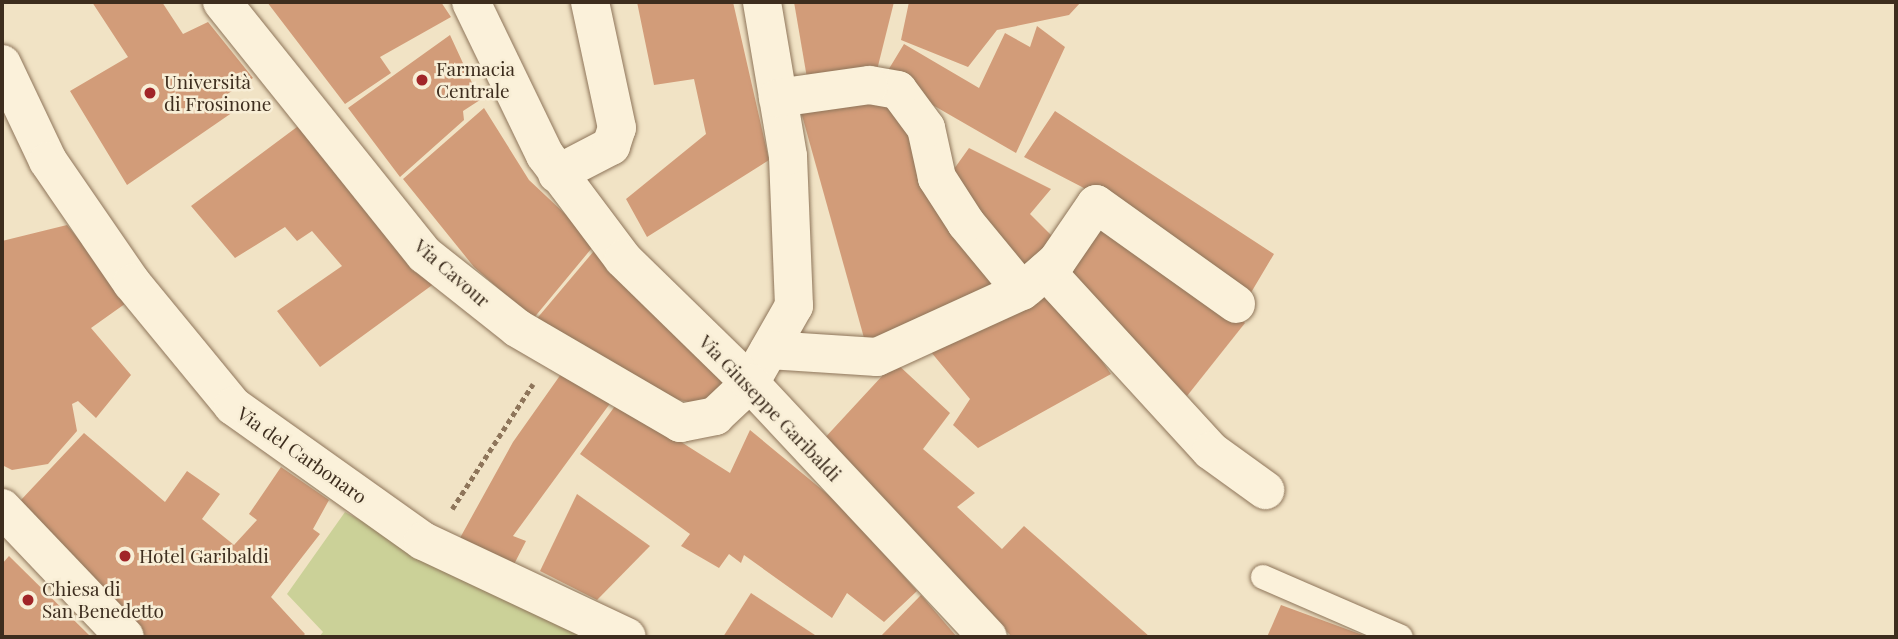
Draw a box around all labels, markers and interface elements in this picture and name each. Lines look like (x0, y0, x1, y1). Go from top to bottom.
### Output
place label: Farmacia Centrale (436, 58, 515, 102)
place label: Università di Frosinone (164, 71, 271, 115)
marker: Farmacia Centrale (414, 72, 430, 88)
marker: Università di Frosinone (142, 85, 158, 101)
street label: Via Cavour (410, 234, 494, 312)
street label: Via Giuseppe Garibaldi (694, 330, 846, 486)
street label: Via del Carbonaro (233, 402, 371, 508)
place label: Hotel Garibaldi (139, 545, 269, 567)
marker: Hotel Garibaldi (117, 548, 133, 564)
place label: Chiesa di San Benedetto (42, 578, 164, 622)
marker: Chiesa di San Benedetto (20, 592, 36, 608)

